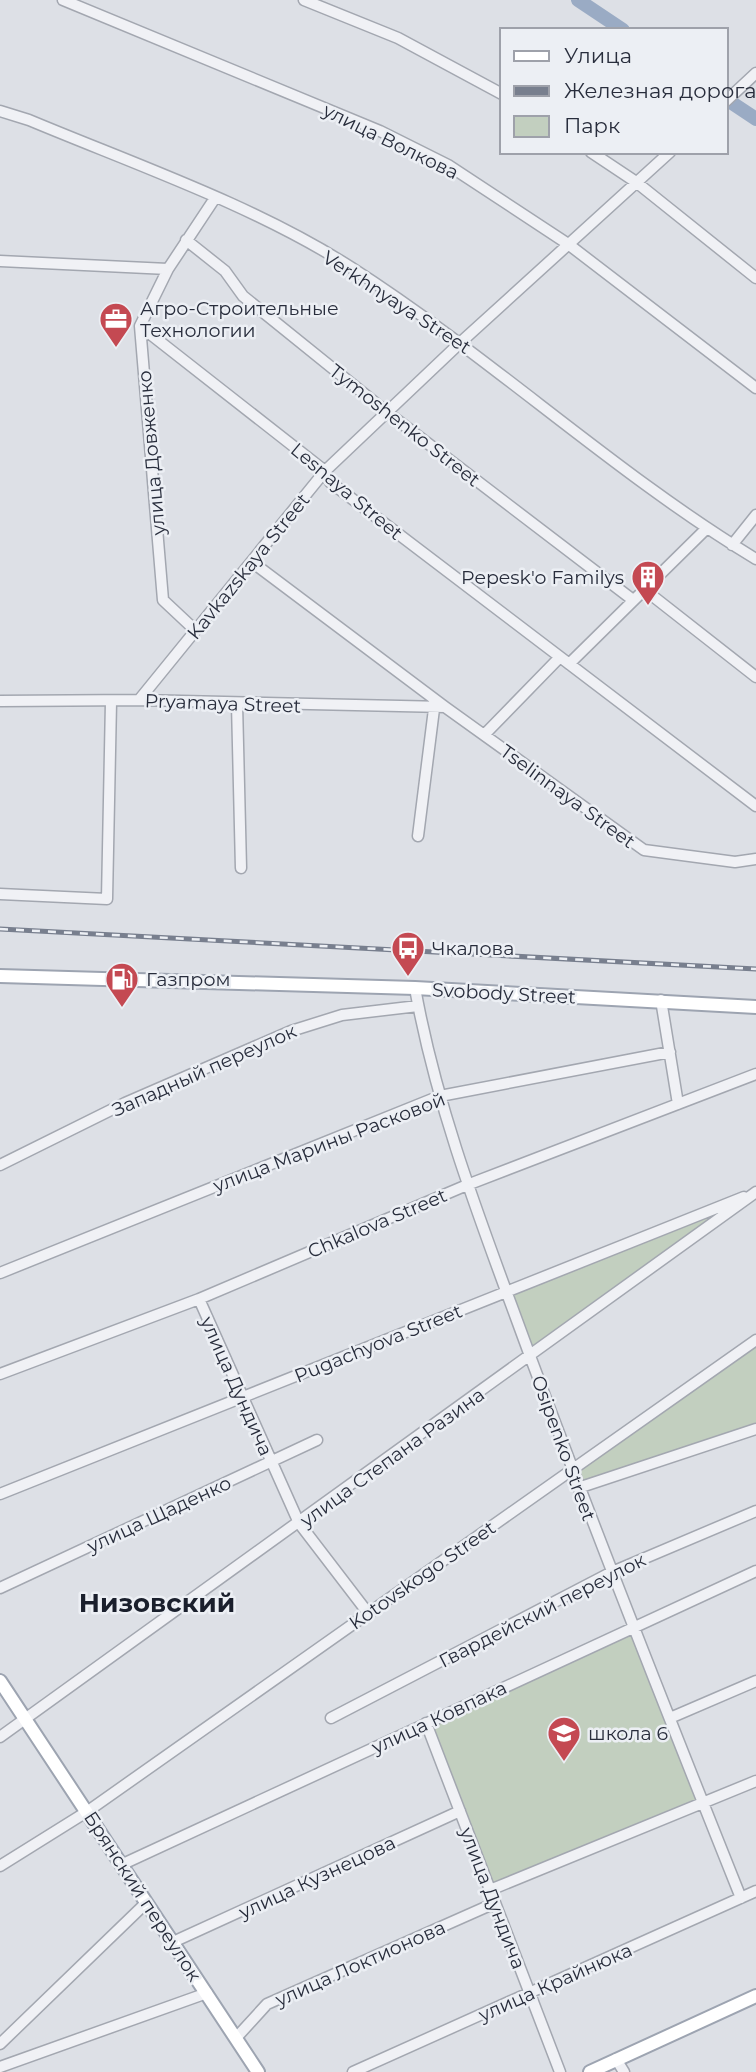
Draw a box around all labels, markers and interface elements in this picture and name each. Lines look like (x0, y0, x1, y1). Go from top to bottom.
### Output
legend (500, 28, 728, 154)
text: Улица (564, 43, 632, 68)
text: Железная дорога (564, 78, 756, 103)
street label: улица Волкова (318, 98, 462, 184)
text: Парк (564, 113, 620, 138)
street label: Verkhnyaya Street (318, 246, 475, 359)
place label: Агро-Строительные Технологии (140, 297, 339, 342)
office icon: Агро-Строительные Технологии (97, 300, 135, 349)
street label: Tymoshenko Street (325, 359, 485, 492)
street label: улица Довженко (133, 370, 170, 537)
street label: Lesnaya Street (286, 438, 408, 545)
street label: Kavkazskaya Street (182, 488, 315, 644)
building icon: Pepesk'o Familys (629, 558, 667, 607)
place label: Pepesk'o Familys (461, 566, 624, 589)
street label: Pryamaya Street (144, 689, 302, 718)
street label: Tselinnaya Street (496, 740, 640, 853)
bus stop icon: Чкалова (389, 929, 427, 978)
place label: Чкалова (432, 937, 514, 960)
fuel station icon: Газпром (103, 960, 141, 1009)
place label: Газпром (146, 968, 230, 991)
street label: Svobody Street (432, 978, 577, 1009)
street label: Западный переулок (108, 1019, 300, 1122)
street label: улица Марины Расковой (209, 1087, 449, 1198)
street label: Chkalova Street (304, 1184, 451, 1263)
street label: Pugachyova Street (291, 1299, 466, 1388)
street label: улица Дундича (195, 1312, 278, 1459)
street label: Osipenko Street (527, 1372, 601, 1524)
street label: улица Степана Разина (295, 1383, 489, 1533)
street label: улица Щаденко (83, 1471, 235, 1558)
street label: Kotovskogo Street (345, 1516, 500, 1635)
street label: Гвардейский переулок (435, 1548, 649, 1673)
district label: Низовский (79, 1587, 235, 1619)
street label: улица Ковпака (367, 1676, 510, 1759)
school or university icon: школа 6 (545, 1714, 583, 1763)
place label: школа 6 (588, 1722, 668, 1745)
street label: Брянский переулок (79, 1807, 206, 1986)
street label: улица Дундича (455, 1823, 530, 1972)
street label: улица Кузнецова (234, 1831, 399, 1924)
street label: улица Локтионова (271, 1916, 449, 2012)
street label: улица Крайнюка (474, 1938, 636, 2027)

